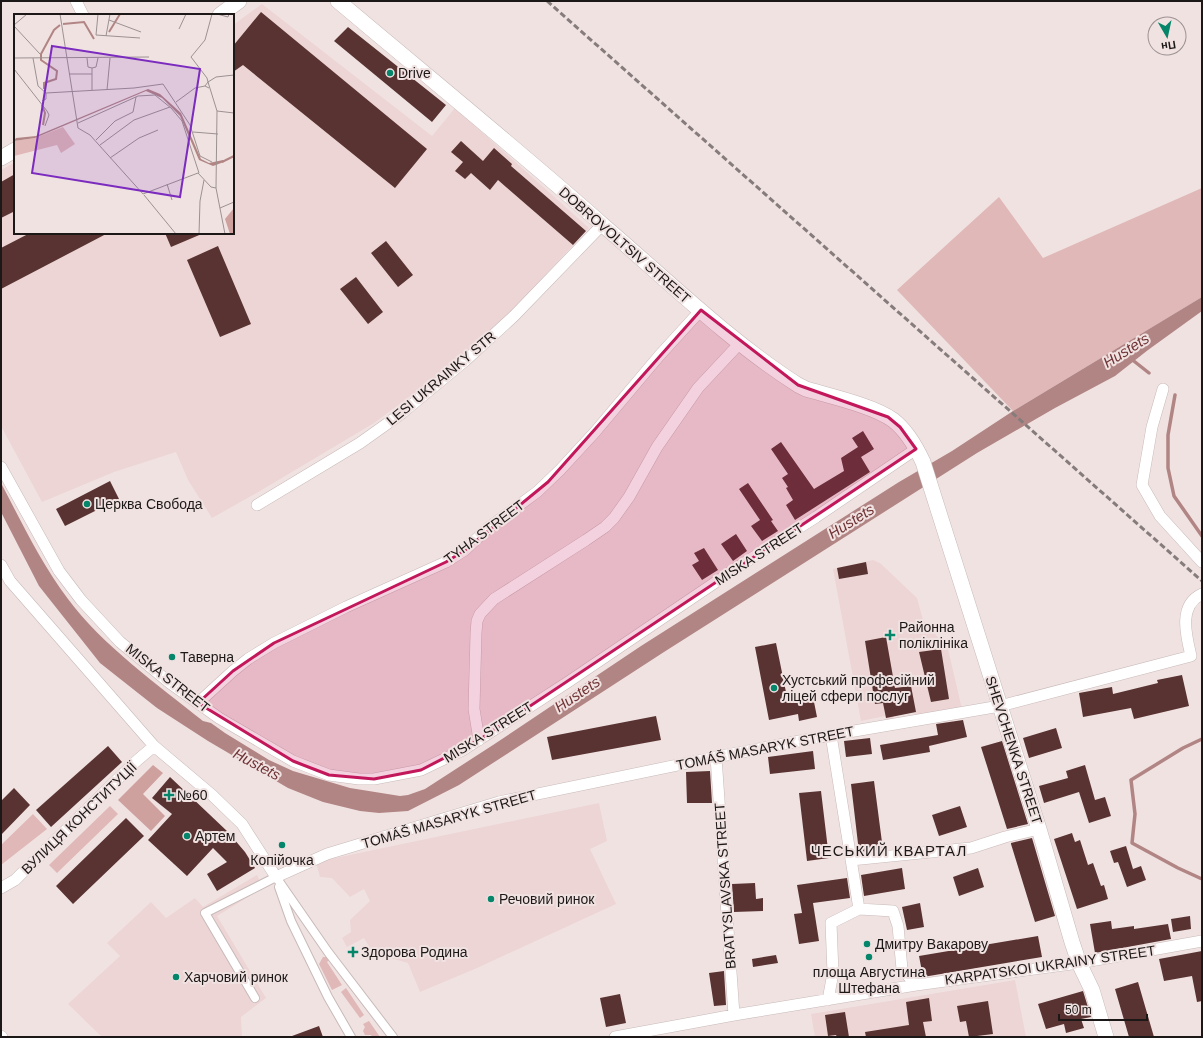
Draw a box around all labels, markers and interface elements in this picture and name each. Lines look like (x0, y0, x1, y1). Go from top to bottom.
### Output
inset map (14, 14, 234, 234)
north arrow (1147, 16, 1187, 56)
text: Пн (1160, 39, 1177, 53)
place label: Drive (398, 65, 431, 81)
marker: Drive (385, 68, 395, 78)
street label: DOBROVOLTSIV STREET (556, 184, 694, 307)
street label: LESI UKRAINKY STR (383, 328, 499, 428)
water label: Hustets (1100, 329, 1152, 371)
place label: Церква Свобода (95, 496, 203, 512)
street label: TYHA STREET (441, 497, 527, 567)
marker: Церква Свобода (82, 499, 92, 509)
water label: Hustets (825, 500, 877, 542)
street label: MISKA STREET (712, 519, 806, 588)
place label: Районна поліклініка (899, 619, 968, 651)
marker: Районна поліклініка (884, 629, 896, 641)
street label: MISKA STREET (123, 640, 213, 716)
place label: Таверна (180, 649, 234, 665)
marker: Таверна (167, 652, 177, 662)
water label: Hustets (551, 672, 603, 715)
place label: Хустський професійний ліцей сфери послуг (782, 672, 935, 704)
street label: SHEVCHENKA STREET (982, 674, 1046, 827)
marker: Хустський професійний ліцей сфери послуг (769, 683, 779, 693)
street label: MISKA STREET (441, 698, 536, 766)
street label: TOMÁŠ MASARYK STREET (675, 723, 856, 773)
water label: Hustets (231, 745, 284, 784)
street label: ВУЛИЦЯ КОНСТИТУЦІЇ (18, 759, 140, 877)
street label: TOMÁŠ MASARYK STREET (360, 786, 539, 852)
place label: №60 (177, 787, 208, 803)
marker: №60 (164, 790, 174, 800)
street label: BRATYSLAVSKA STREET (711, 802, 739, 970)
place label: Артем (195, 828, 235, 844)
marker: Артем (182, 831, 192, 841)
marker: Копійочка (277, 840, 287, 850)
district label: ЧЕСЬКИЙ КВАРТАЛ (811, 842, 967, 859)
place label: Копійочка (250, 852, 314, 868)
place label: Речовий ринок (499, 891, 595, 907)
marker: Речовий ринок (486, 894, 496, 904)
place label: Дмитру Вакарову (875, 936, 988, 952)
marker: Дмитру Вакарову (862, 939, 872, 949)
street label: KARPATSKOI UKRAINY STREET (944, 942, 1157, 988)
place label: Здорова Родина (361, 944, 468, 960)
marker: Здорова Родина (348, 947, 358, 957)
marker: площа Августина Штефана (864, 952, 874, 962)
place label: площа Августина Штефана (813, 964, 925, 996)
place label: Харчовий ринок (184, 969, 289, 985)
marker: Харчовий ринок (171, 972, 181, 982)
scale bar (1059, 996, 1147, 1022)
text: 50 m (1065, 1003, 1092, 1017)

